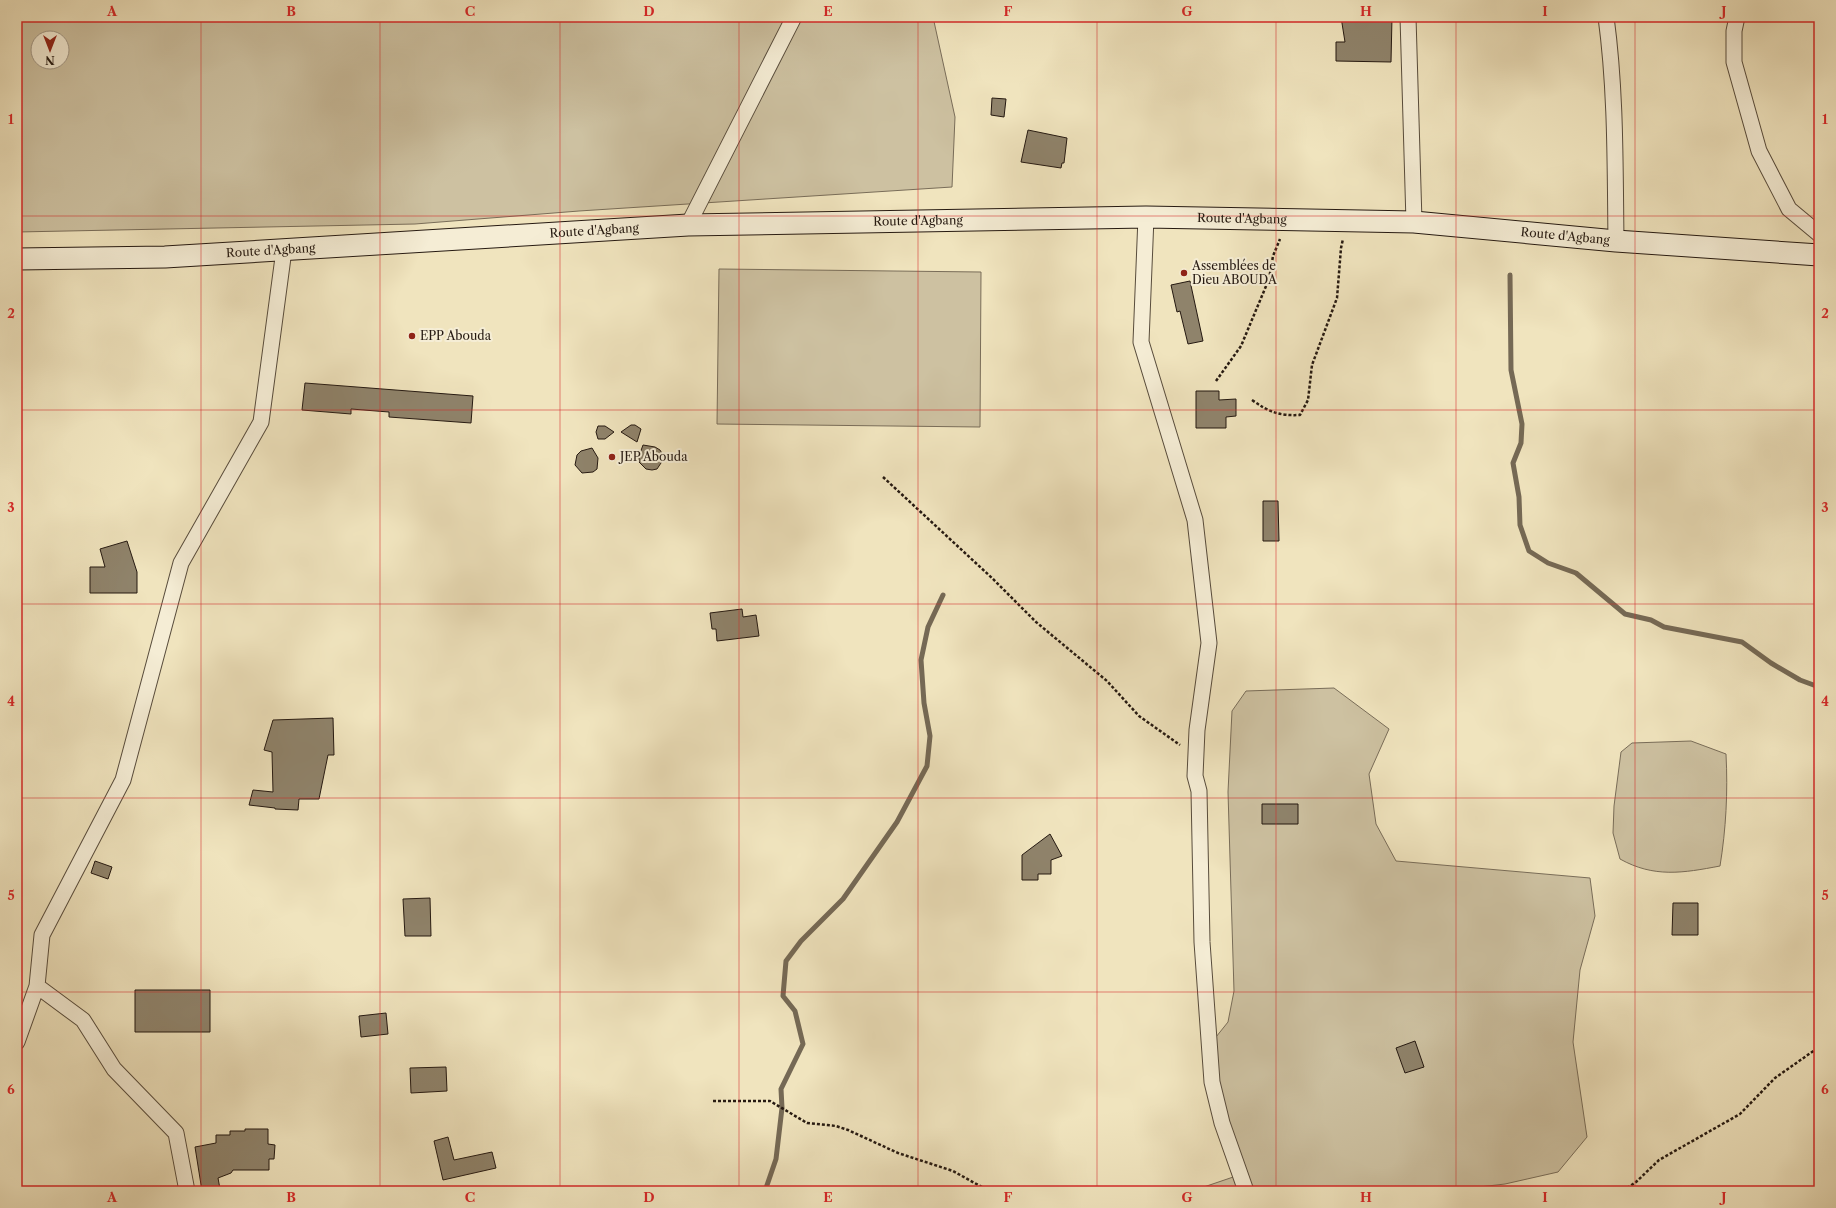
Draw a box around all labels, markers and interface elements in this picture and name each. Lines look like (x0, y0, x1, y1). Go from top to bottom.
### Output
text: A (106, 3, 118, 19)
text: B (286, 3, 296, 19)
text: C (465, 3, 475, 19)
text: D (643, 3, 655, 19)
text: E (823, 3, 833, 19)
text: F (1004, 3, 1013, 19)
text: G (1181, 3, 1193, 19)
text: H (1360, 3, 1372, 19)
text: I (1542, 3, 1548, 19)
text: J (1719, 3, 1727, 19)
north arrow (30, 30, 70, 70)
text: N (45, 53, 55, 67)
text: 1 (8, 111, 14, 127)
text: 1 (1822, 111, 1828, 127)
street label: Route d'Agbang (1197, 210, 1287, 227)
street label: Route d'Agbang (873, 212, 963, 229)
street label: Route d'Agbang (549, 220, 640, 240)
street label: Route d'Agbang (1520, 224, 1611, 247)
street label: Route d'Agbang (226, 240, 317, 260)
place label: Assemblées de Dieu ABOUDA (1191, 258, 1278, 287)
marker: Assemblées de Dieu ABOUDA (1179, 268, 1189, 278)
text: 2 (7, 305, 15, 321)
text: 2 (1821, 305, 1829, 321)
place label: EPP Abouda (420, 328, 492, 343)
marker: EPP Abouda (407, 331, 417, 341)
place label: JEP Abouda (618, 449, 688, 464)
marker: JEP Abouda (607, 452, 617, 462)
text: 3 (7, 499, 15, 515)
text: 3 (1821, 499, 1829, 515)
text: 4 (7, 693, 15, 709)
text: 4 (1821, 693, 1829, 709)
text: 5 (7, 887, 15, 903)
text: 5 (1821, 887, 1829, 903)
text: 6 (7, 1081, 15, 1097)
text: 6 (1821, 1081, 1829, 1097)
text: A (106, 1189, 118, 1205)
text: B (286, 1189, 296, 1205)
text: C (465, 1189, 475, 1205)
text: D (643, 1189, 655, 1205)
text: E (823, 1189, 833, 1205)
text: F (1004, 1189, 1013, 1205)
text: G (1181, 1189, 1193, 1205)
text: H (1360, 1189, 1372, 1205)
text: I (1542, 1189, 1548, 1205)
text: J (1719, 1189, 1727, 1205)

